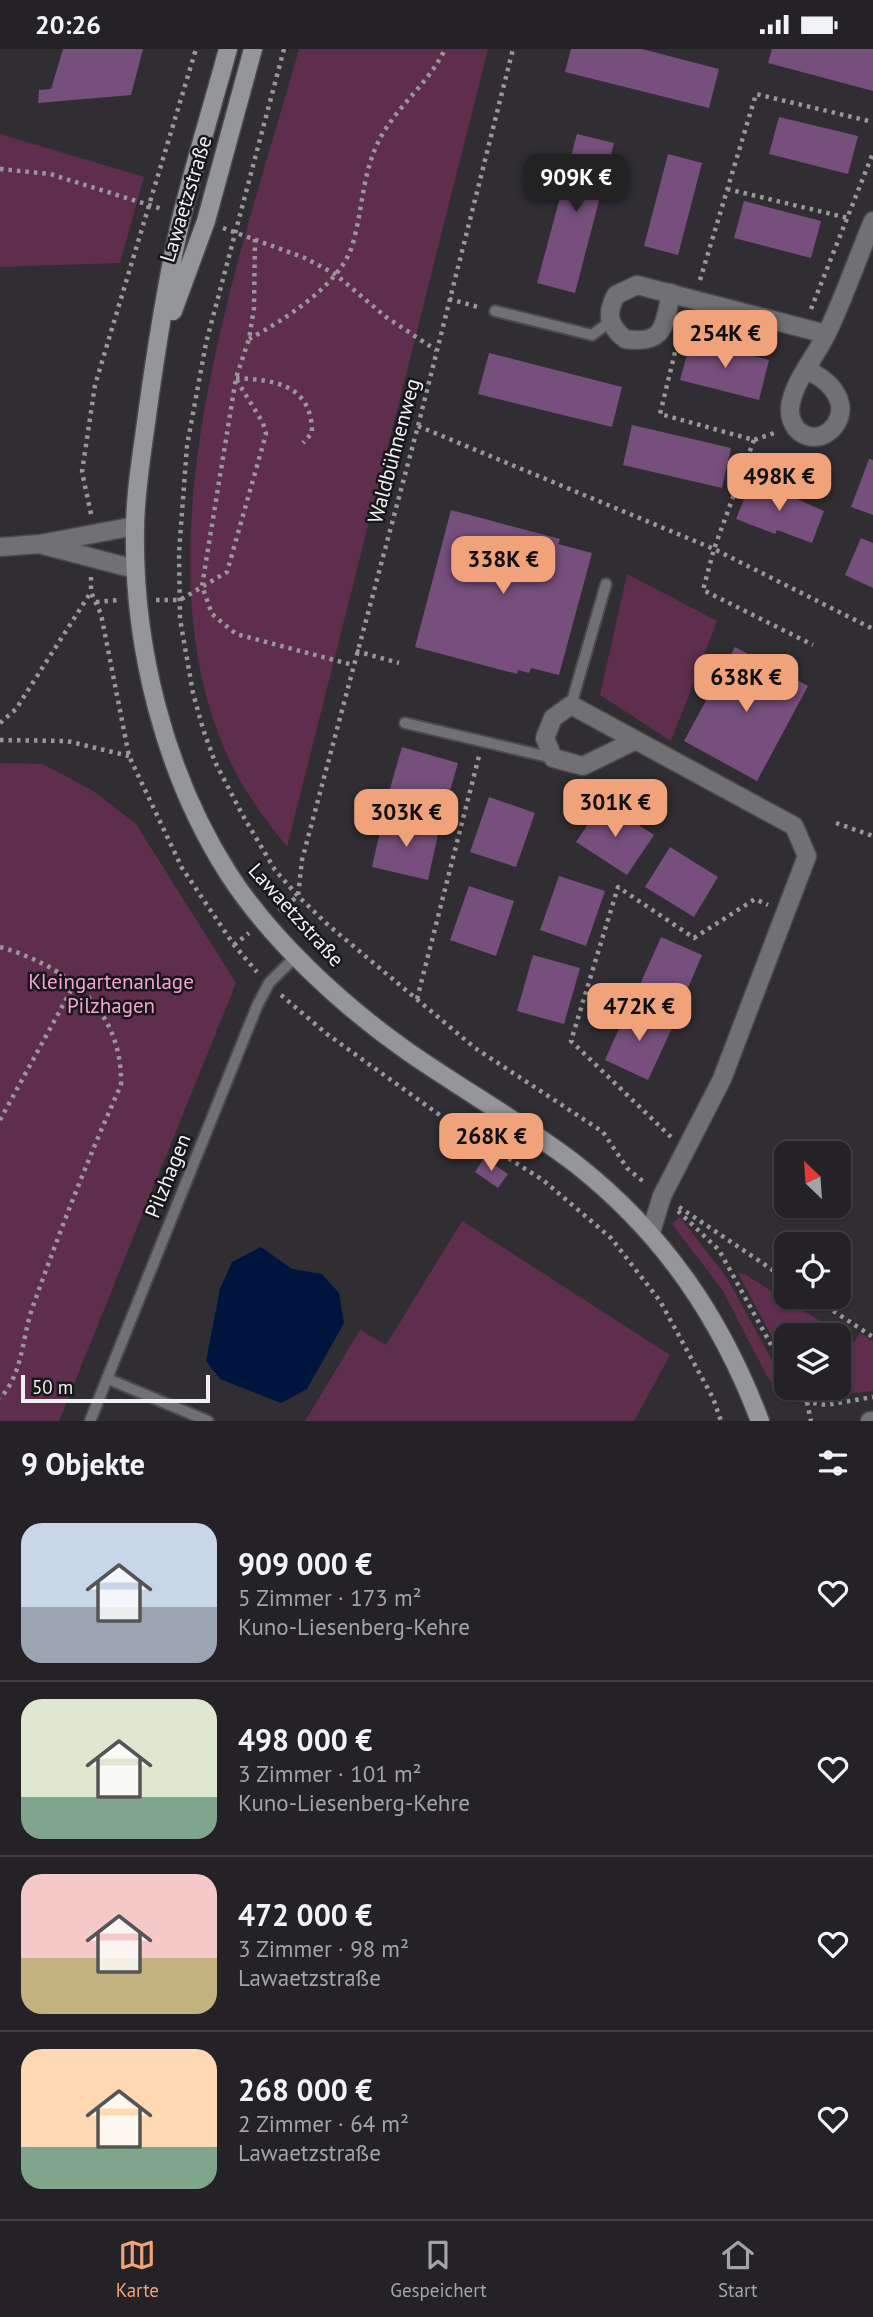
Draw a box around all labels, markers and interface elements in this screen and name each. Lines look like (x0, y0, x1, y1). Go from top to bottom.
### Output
text: 20:26 (35, 8, 101, 41)
street label: Lawaetzstraße (154, 133, 218, 265)
pin: 909K € (519, 155, 633, 214)
text: 909K € (540, 162, 612, 191)
pin: 254K € (668, 311, 782, 370)
text: 254K € (689, 318, 761, 347)
street label: Waldbühnenweg (361, 375, 426, 526)
pin: 498K € (722, 454, 836, 513)
text: 498K € (743, 461, 815, 490)
pin: 338K € (446, 537, 560, 596)
text: 338K € (467, 544, 539, 573)
pin: 638K € (689, 655, 803, 714)
text: 638K € (710, 662, 782, 691)
pin: 301K € (558, 779, 672, 839)
text: 301K € (579, 787, 651, 816)
pin: 303K € (349, 789, 463, 849)
text: 303K € (370, 797, 442, 826)
street label: Lawaetzstraße (243, 857, 350, 972)
park label: Kleingartenanlage Pilzhagen (28, 968, 194, 1019)
pin: 472K € (582, 983, 696, 1043)
text: 472K € (603, 991, 675, 1020)
pin: 268K € (434, 1113, 548, 1173)
text: 268K € (455, 1121, 527, 1150)
street label: Pilzhagen (138, 1130, 197, 1222)
north arrow (774, 1141, 850, 1218)
map controls (774, 1141, 851, 1400)
button: locate (774, 1232, 851, 1309)
button: layers (774, 1323, 851, 1400)
scale bar (21, 1372, 210, 1404)
text: 50 m (32, 1375, 73, 1399)
text: 9 Objekte (21, 1444, 145, 1483)
icon: filters (814, 1444, 852, 1482)
text: 909 000 € (238, 1544, 372, 1583)
icon: home (77, 1551, 161, 1635)
icon: heart (814, 1574, 852, 1612)
text: 5 Zimmer · 173 m² (238, 1583, 422, 1612)
text: Kuno-Liesenberg-Kehre (238, 1612, 470, 1641)
text: 498 000 € (238, 1720, 372, 1759)
icon: home (77, 1727, 161, 1811)
icon: heart (814, 1750, 852, 1788)
text: 3 Zimmer · 101 m² (238, 1759, 422, 1788)
text: Kuno-Liesenberg-Kehre (238, 1788, 470, 1817)
text: 472 000 € (238, 1895, 372, 1934)
icon: home (77, 1902, 161, 1986)
icon: heart (814, 1925, 852, 1963)
text: 3 Zimmer · 98 m² (238, 1934, 409, 1963)
text: Lawaetzstraße (238, 1963, 381, 1992)
text: 268 000 € (238, 2070, 372, 2109)
icon: home (77, 2077, 161, 2161)
icon: heart (814, 2100, 852, 2138)
text: 2 Zimmer · 64 m² (238, 2109, 409, 2138)
text: Lawaetzstraße (238, 2138, 381, 2167)
tab: Karte (116, 2236, 159, 2302)
tab: Gespeichert (390, 2236, 487, 2302)
tab: Start (718, 2236, 757, 2302)

